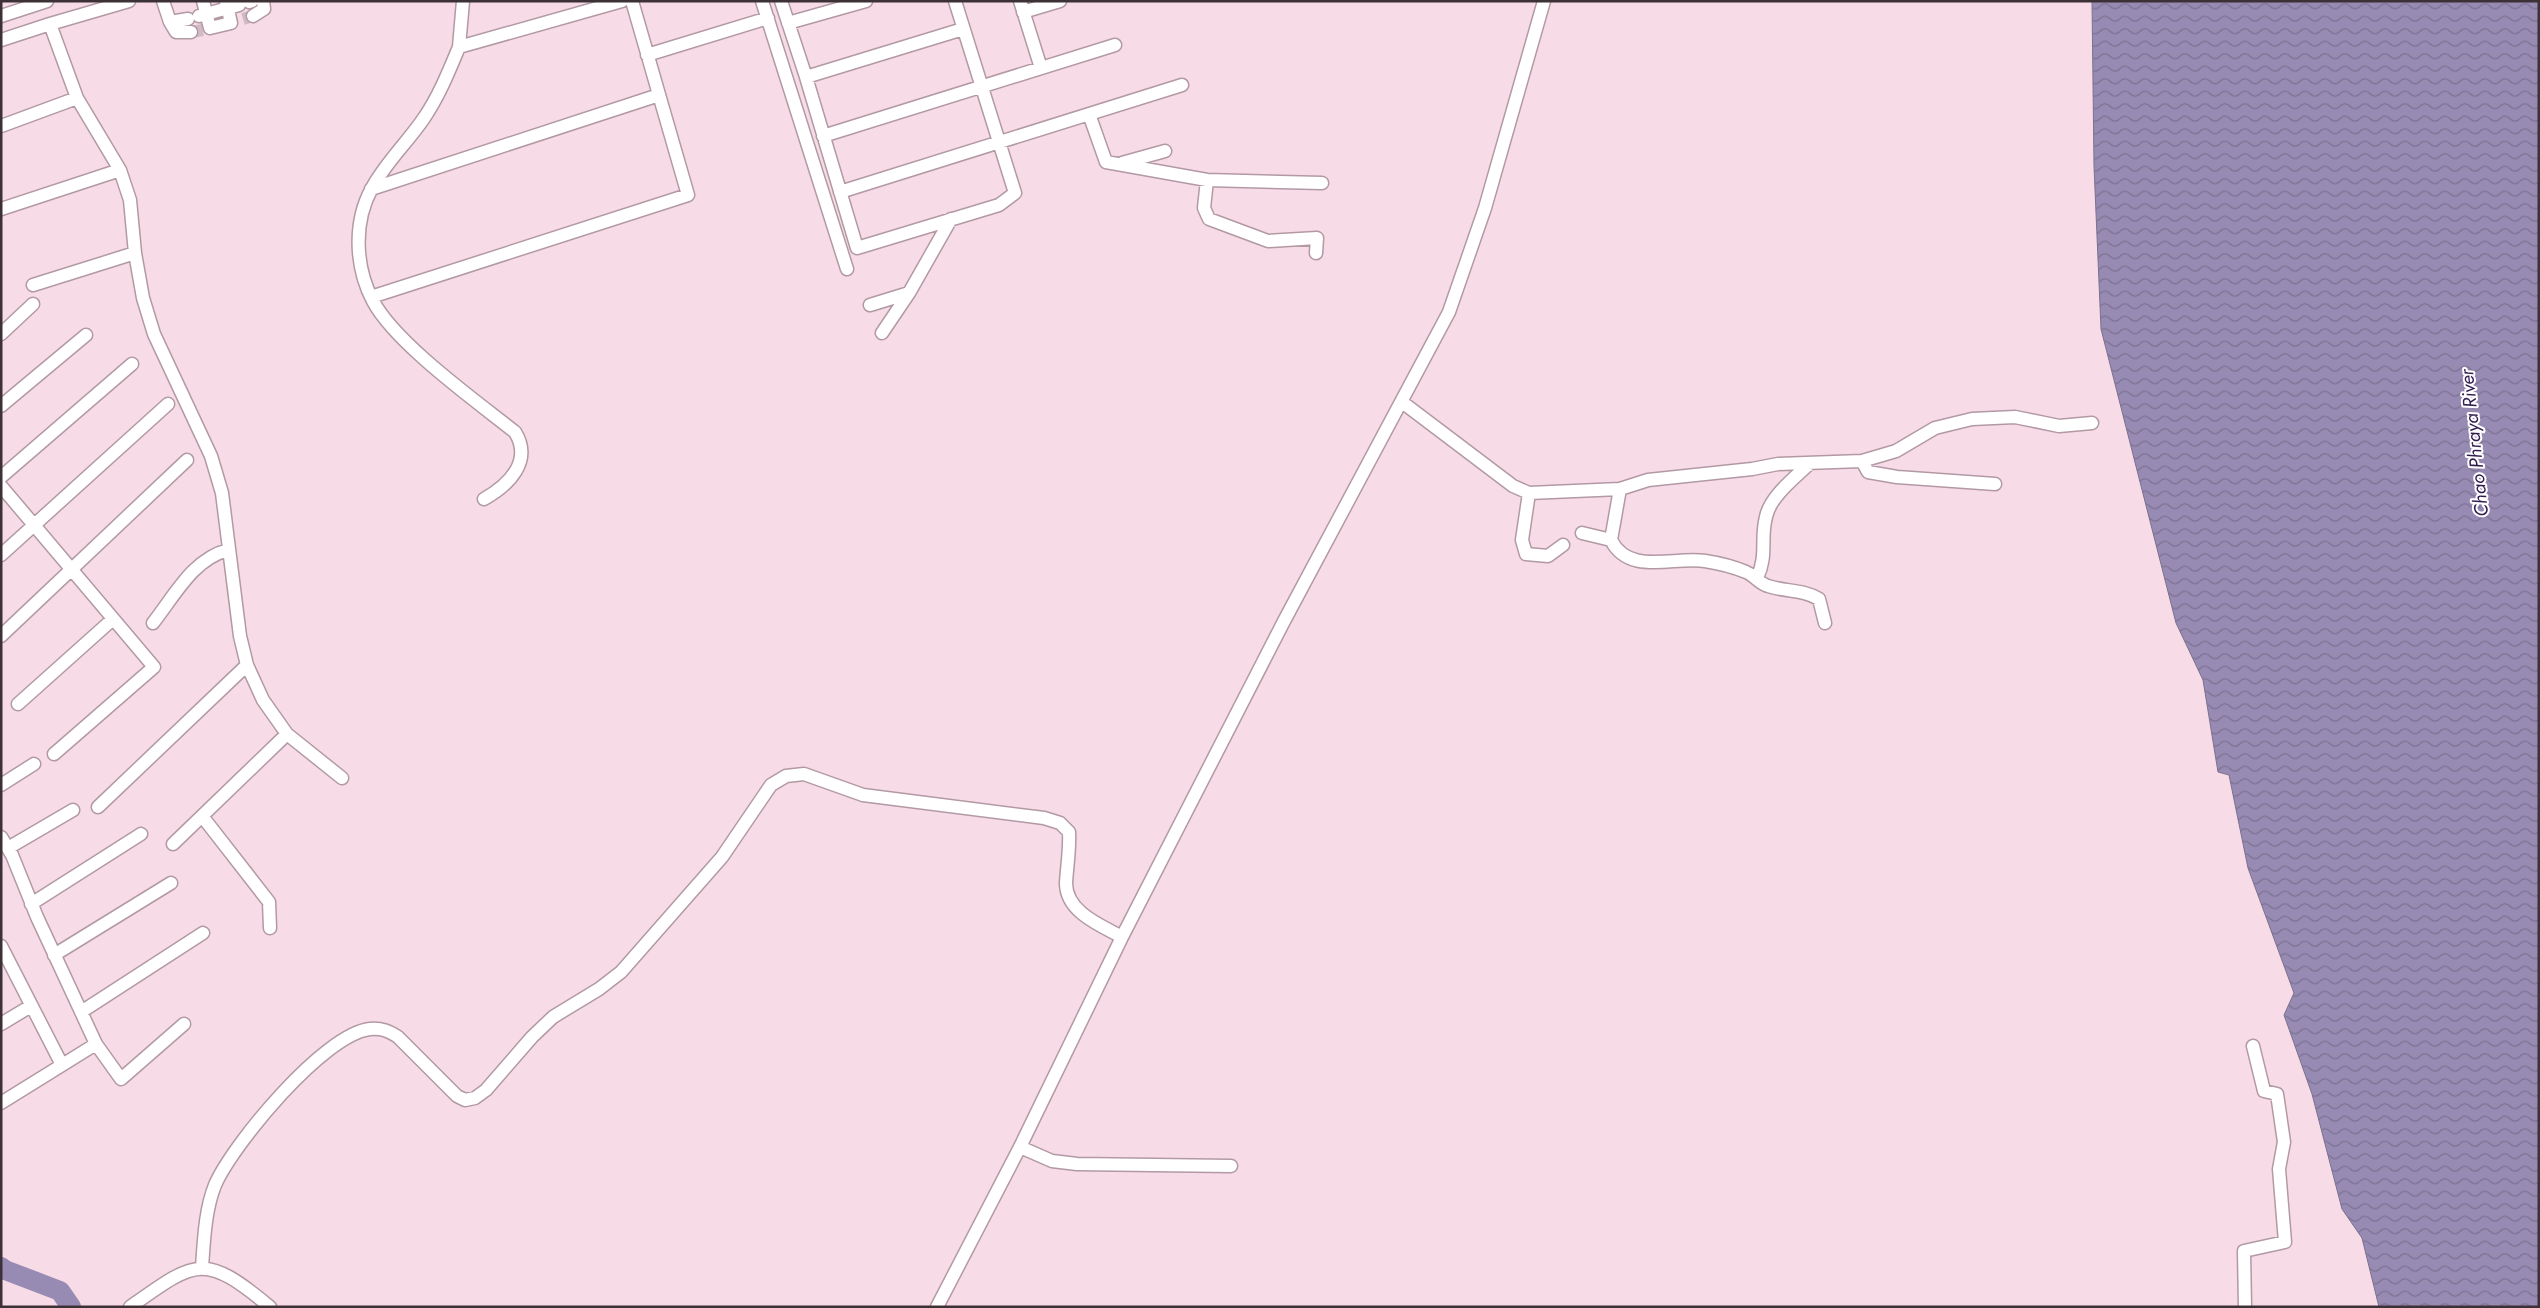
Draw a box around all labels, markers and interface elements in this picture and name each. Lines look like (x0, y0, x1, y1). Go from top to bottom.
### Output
water label: Chao Phraya River (2453, 366, 2495, 518)

